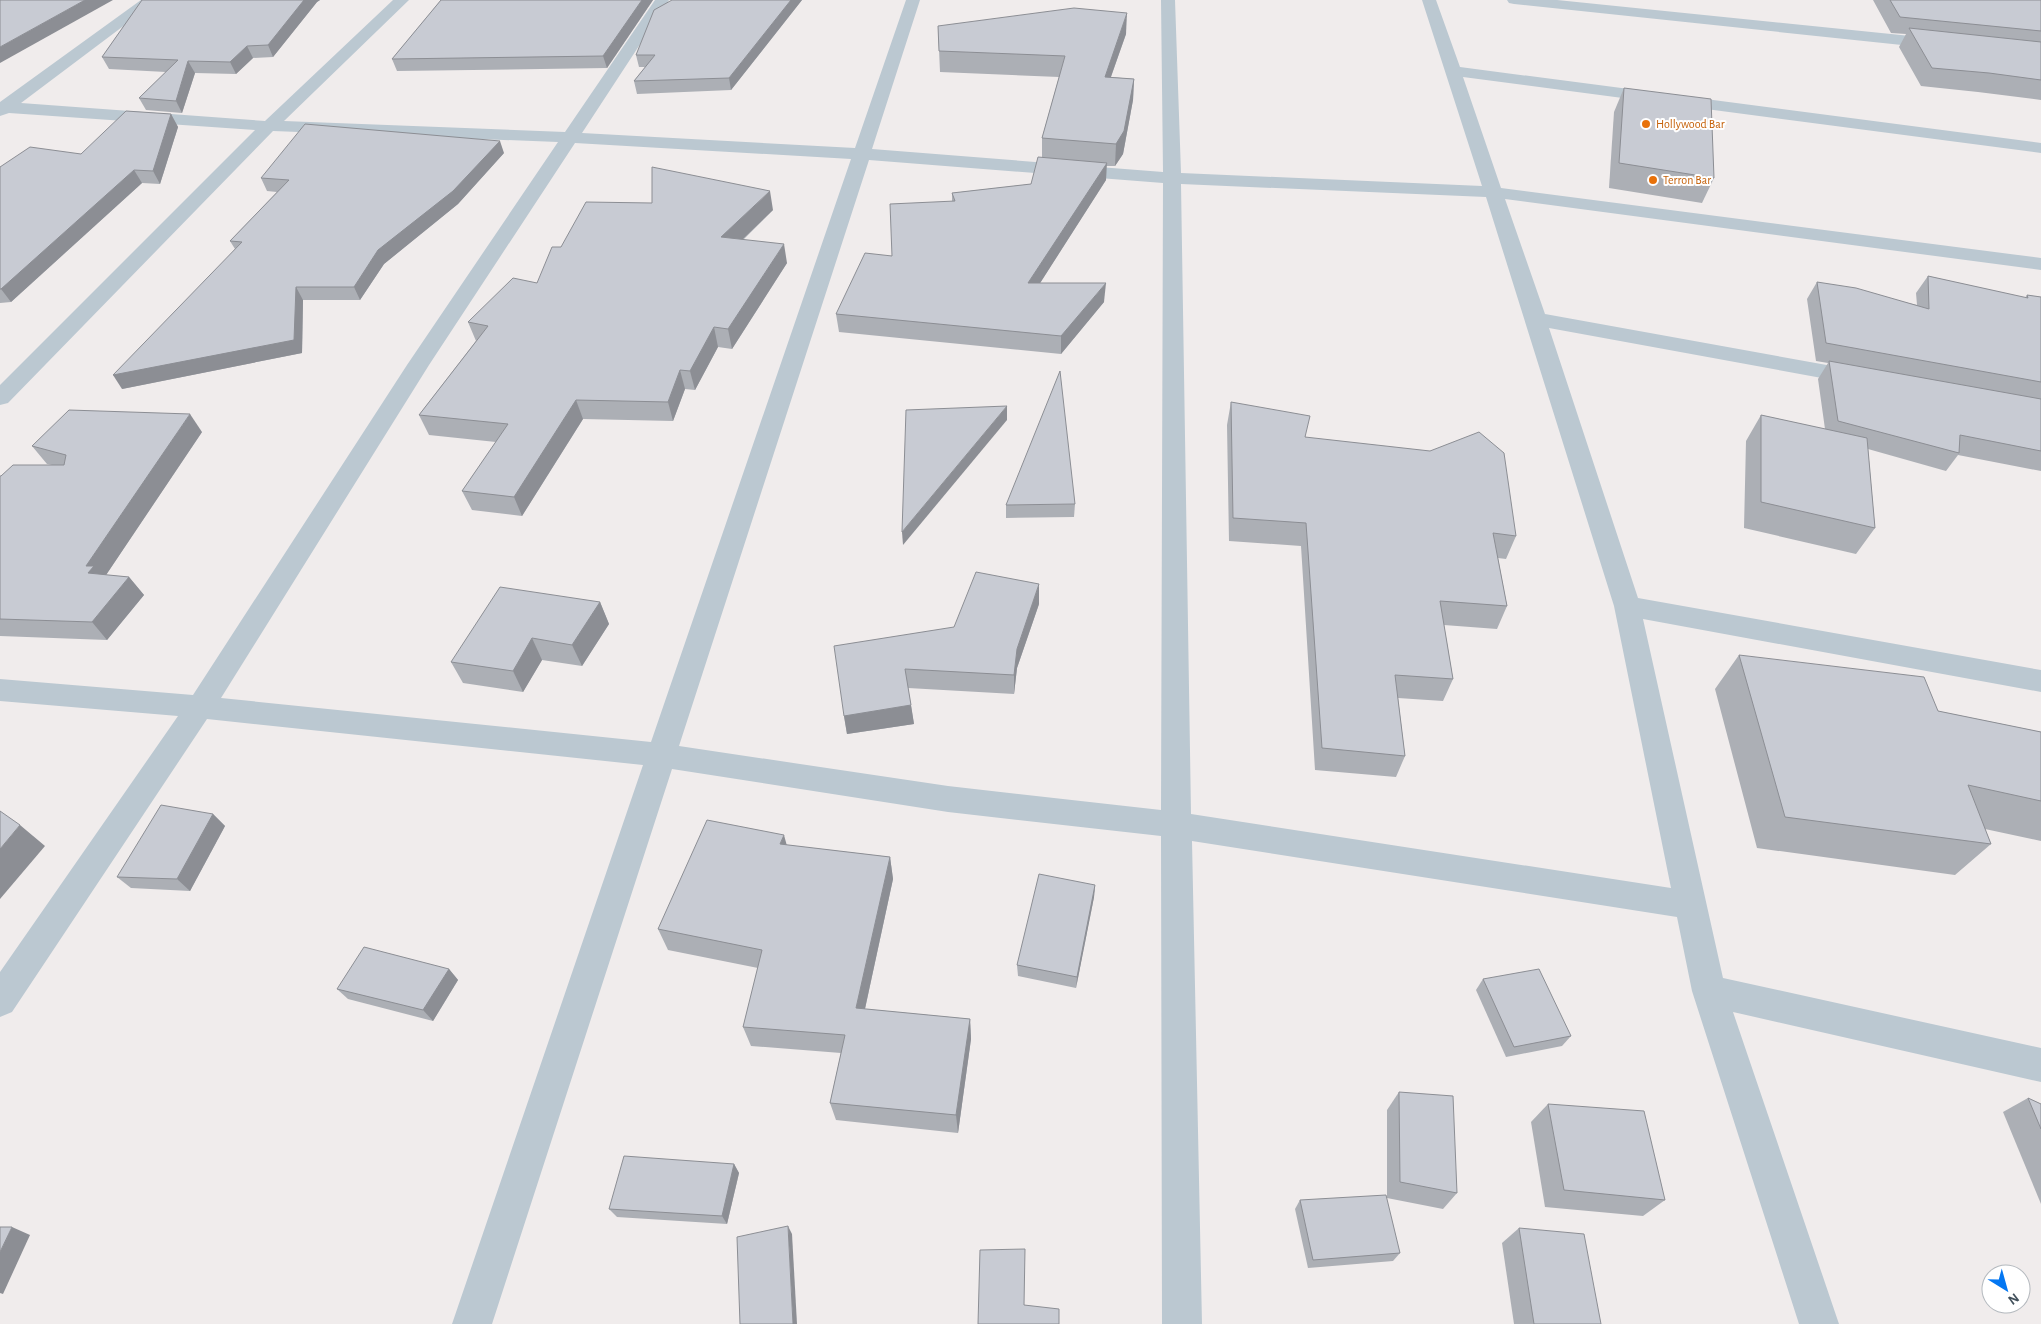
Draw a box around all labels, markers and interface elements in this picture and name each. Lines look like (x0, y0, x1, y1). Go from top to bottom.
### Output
marker: Hollywood Bar (1640, 118, 1652, 130)
place label: Hollywood Bar (1656, 118, 1725, 131)
marker: Terron Bar (1647, 174, 1659, 186)
place label: Terron Bar (1663, 174, 1711, 186)
north arrow (1981, 1264, 2031, 1314)
text: N (2005, 1290, 2021, 1307)

